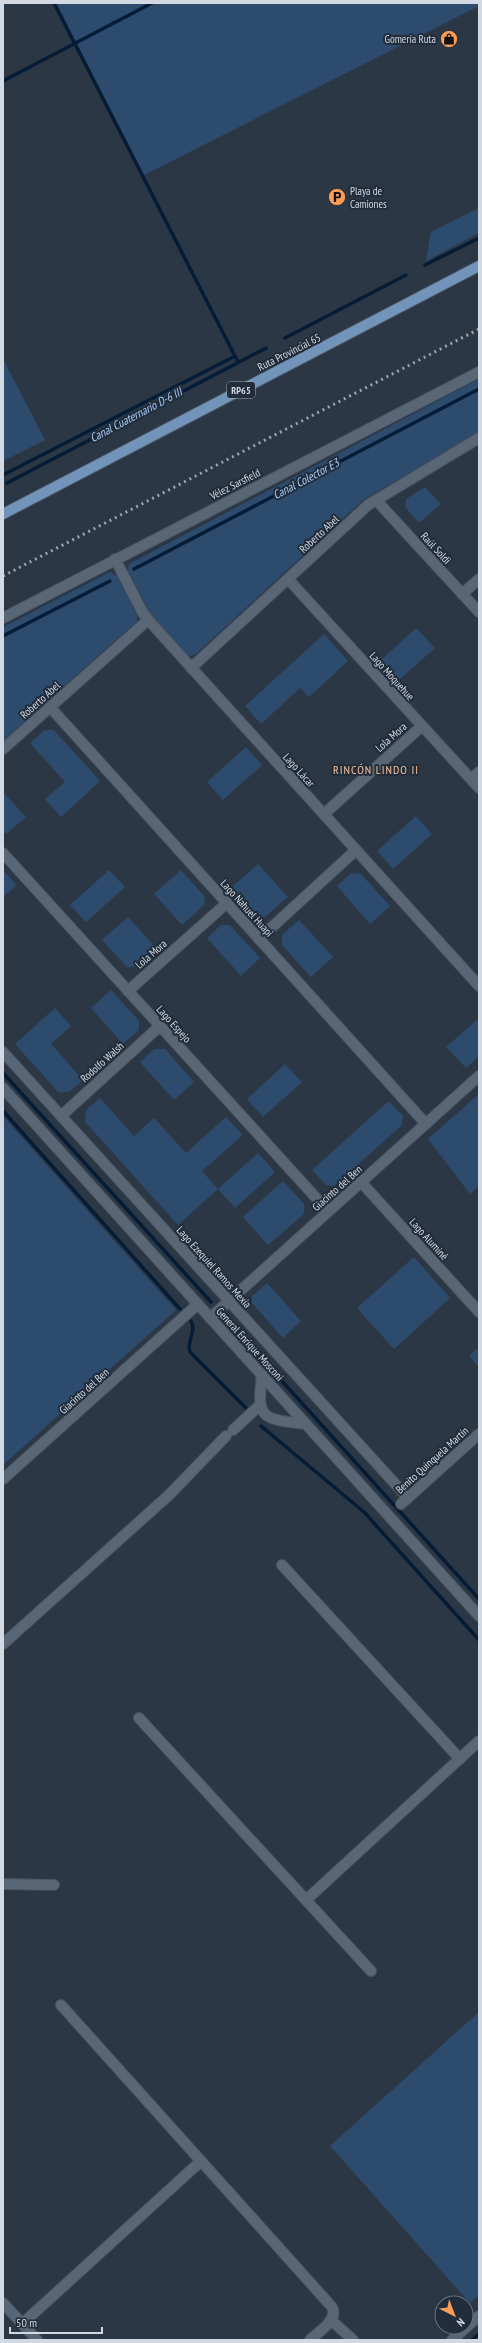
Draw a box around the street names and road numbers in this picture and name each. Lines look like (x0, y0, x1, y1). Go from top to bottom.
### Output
street label: Ruta Provincial 65 (255, 330, 323, 374)
road number: RP65 (227, 382, 255, 398)
street label: Vélez Sarsfield (207, 465, 263, 503)
street label: Roberto Abel (296, 512, 342, 556)
street label: Raúl Soldi (418, 529, 454, 567)
street label: Lago Moquehue (367, 649, 418, 704)
street label: Roberto Abel (17, 678, 63, 722)
street label: Lola Mora (372, 719, 410, 755)
street label: Lago Lácar (280, 750, 318, 790)
street label: Lago Nahuel Huapi (218, 876, 276, 940)
street label: Lola Mora (132, 936, 170, 972)
street label: Lago Espejo (154, 1002, 195, 1046)
street label: Rodolfo Walsh (77, 1039, 127, 1085)
street label: Giacinto del Ben (309, 1162, 365, 1214)
street label: Lago Aluminé (406, 1215, 452, 1263)
street label: Lago Ezequiel Ramos Mexía (174, 1223, 254, 1311)
street label: General Enrique Mosconi (213, 1304, 287, 1384)
street label: Giacinto del Ben (56, 1365, 112, 1417)
street label: Benito Quinquela Martín (393, 1423, 471, 1496)

